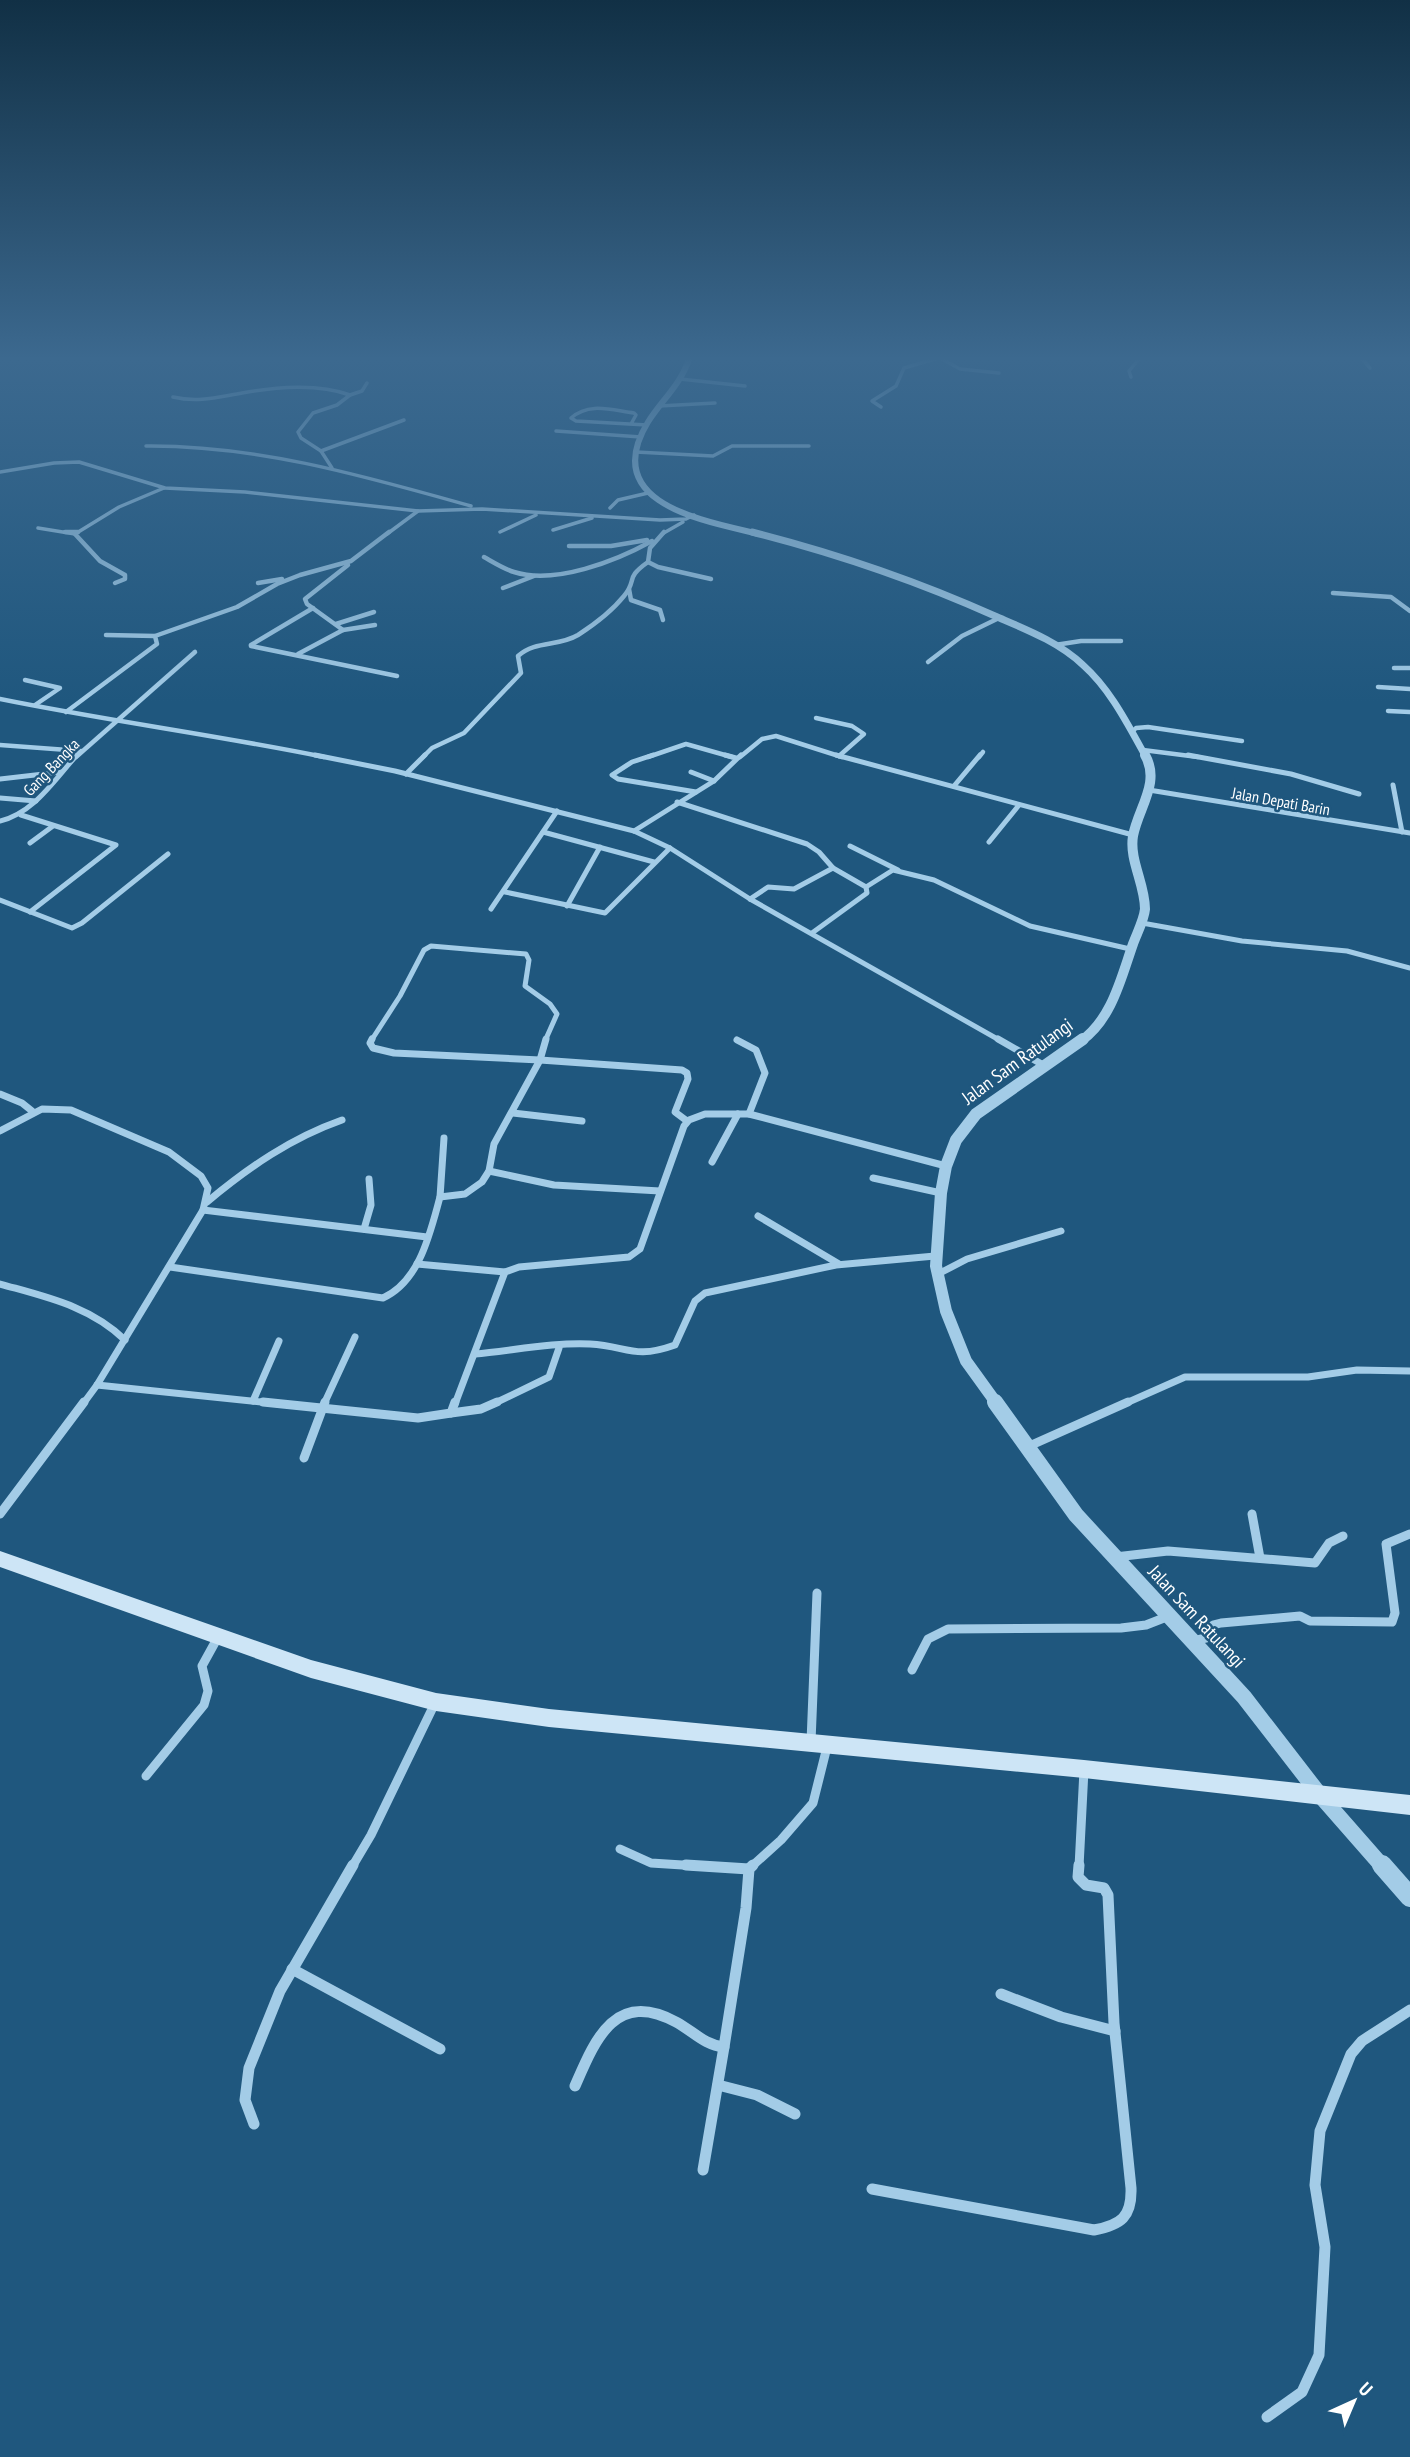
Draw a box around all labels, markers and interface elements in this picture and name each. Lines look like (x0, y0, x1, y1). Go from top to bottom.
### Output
street label: Gang Bangka (19, 734, 83, 800)
street label: Jalan Depati Barin (1229, 782, 1332, 819)
street label: Jalan Sam Ratulangi (956, 1013, 1077, 1110)
street label: Jalan Sam Ratulangi (1143, 1559, 1251, 1672)
north arrow (1319, 2366, 1389, 2436)
text: U (1354, 2377, 1378, 2401)

